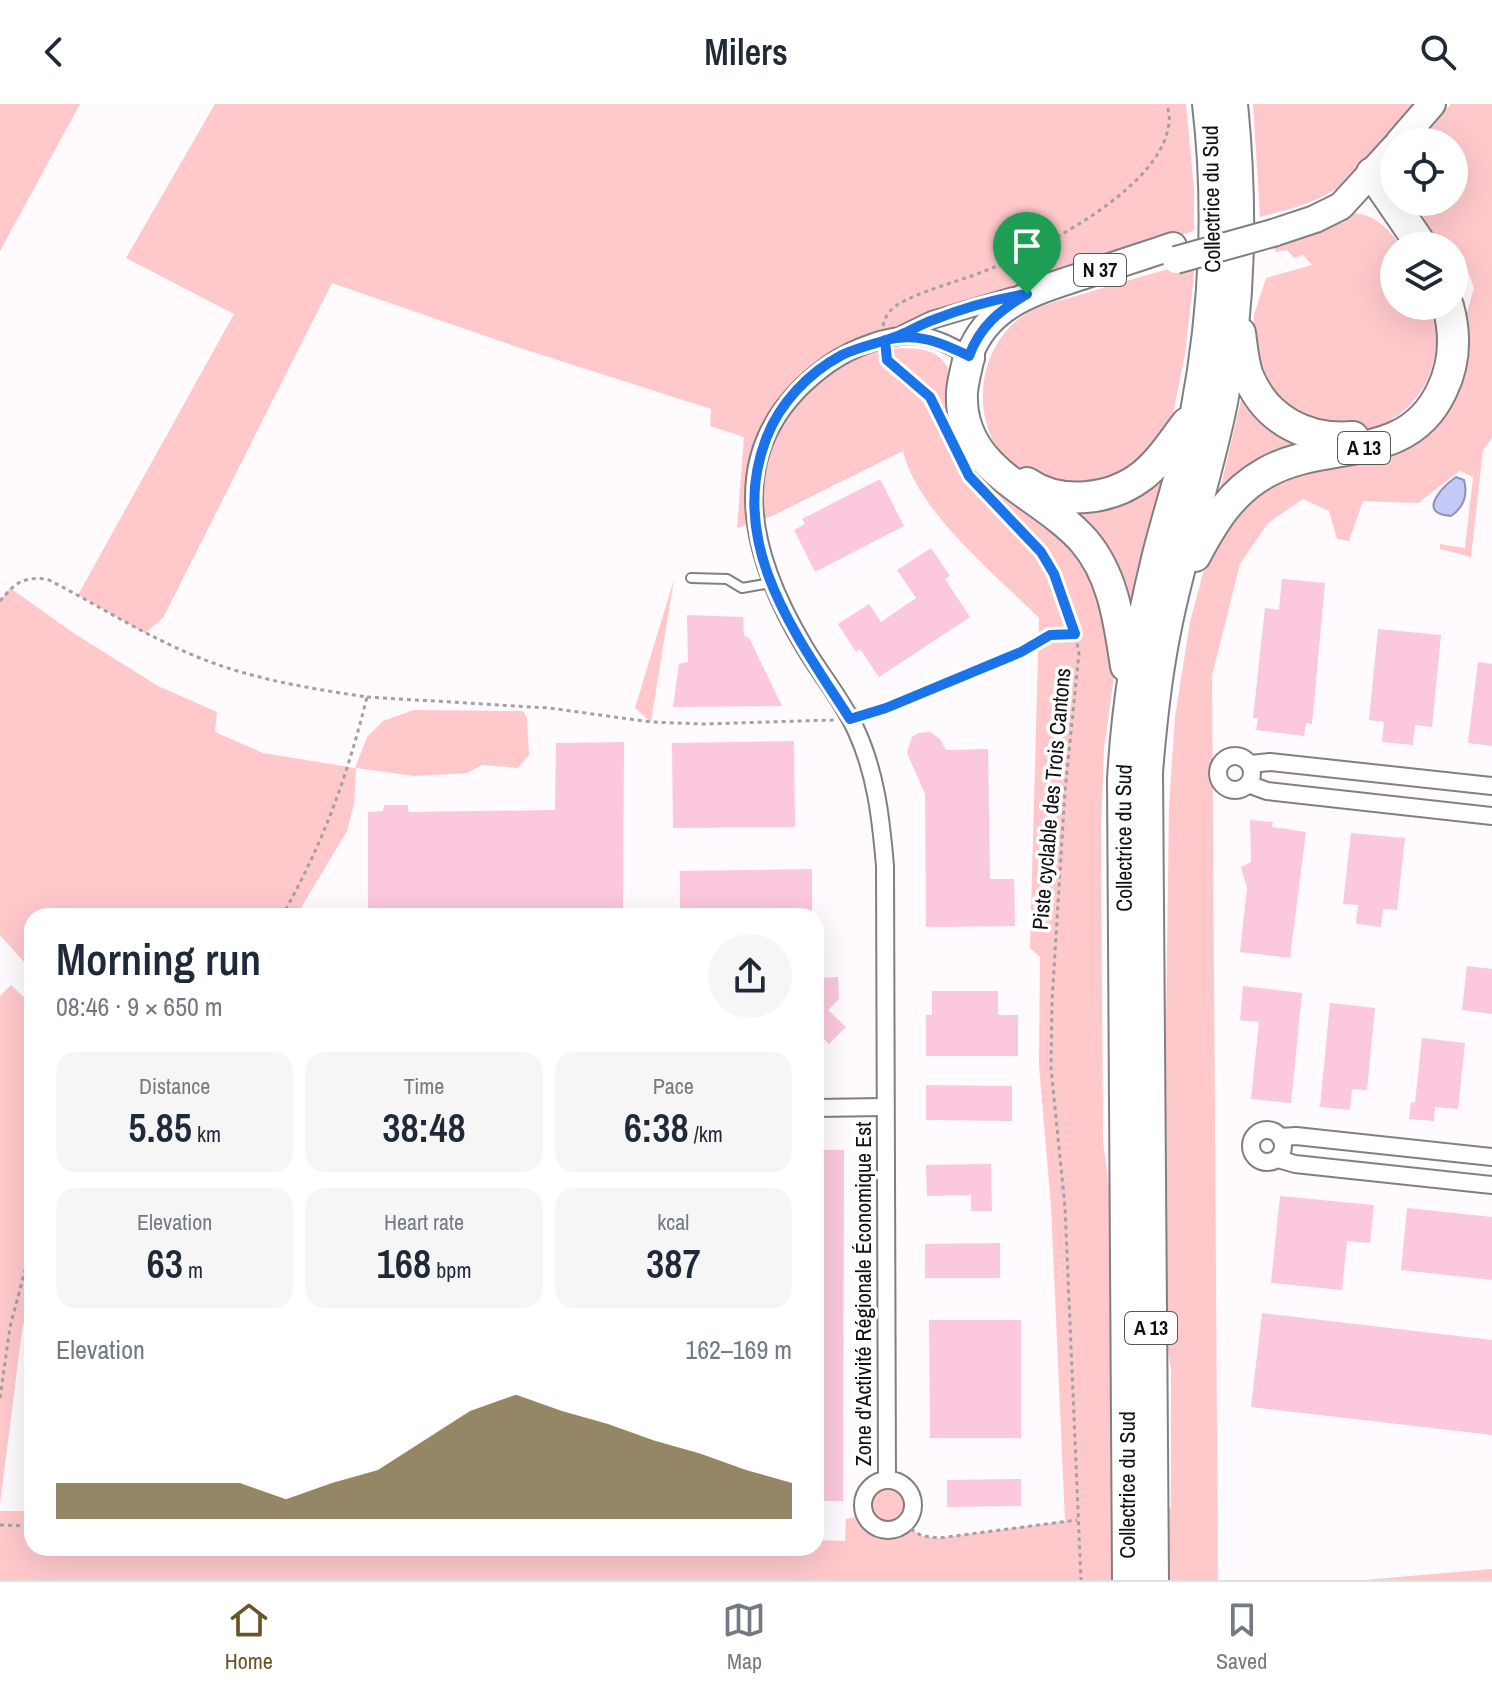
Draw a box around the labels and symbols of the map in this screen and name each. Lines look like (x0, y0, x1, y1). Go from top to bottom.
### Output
street label: Collectrice du Sud (1195, 125, 1227, 273)
pin (993, 212, 1061, 294)
road number: N 37 (1074, 254, 1126, 286)
road number: A 13 (1338, 432, 1390, 464)
street label: Piste cyclable des Trois Cantons (1025, 667, 1077, 931)
street label: Collectrice du Sud (1108, 763, 1139, 912)
street label: Zone d'Activité Régionale Économique Est (848, 1122, 878, 1466)
road number: A 13 (1125, 1312, 1177, 1344)
street label: Collectrice du Sud (1112, 1411, 1142, 1559)

